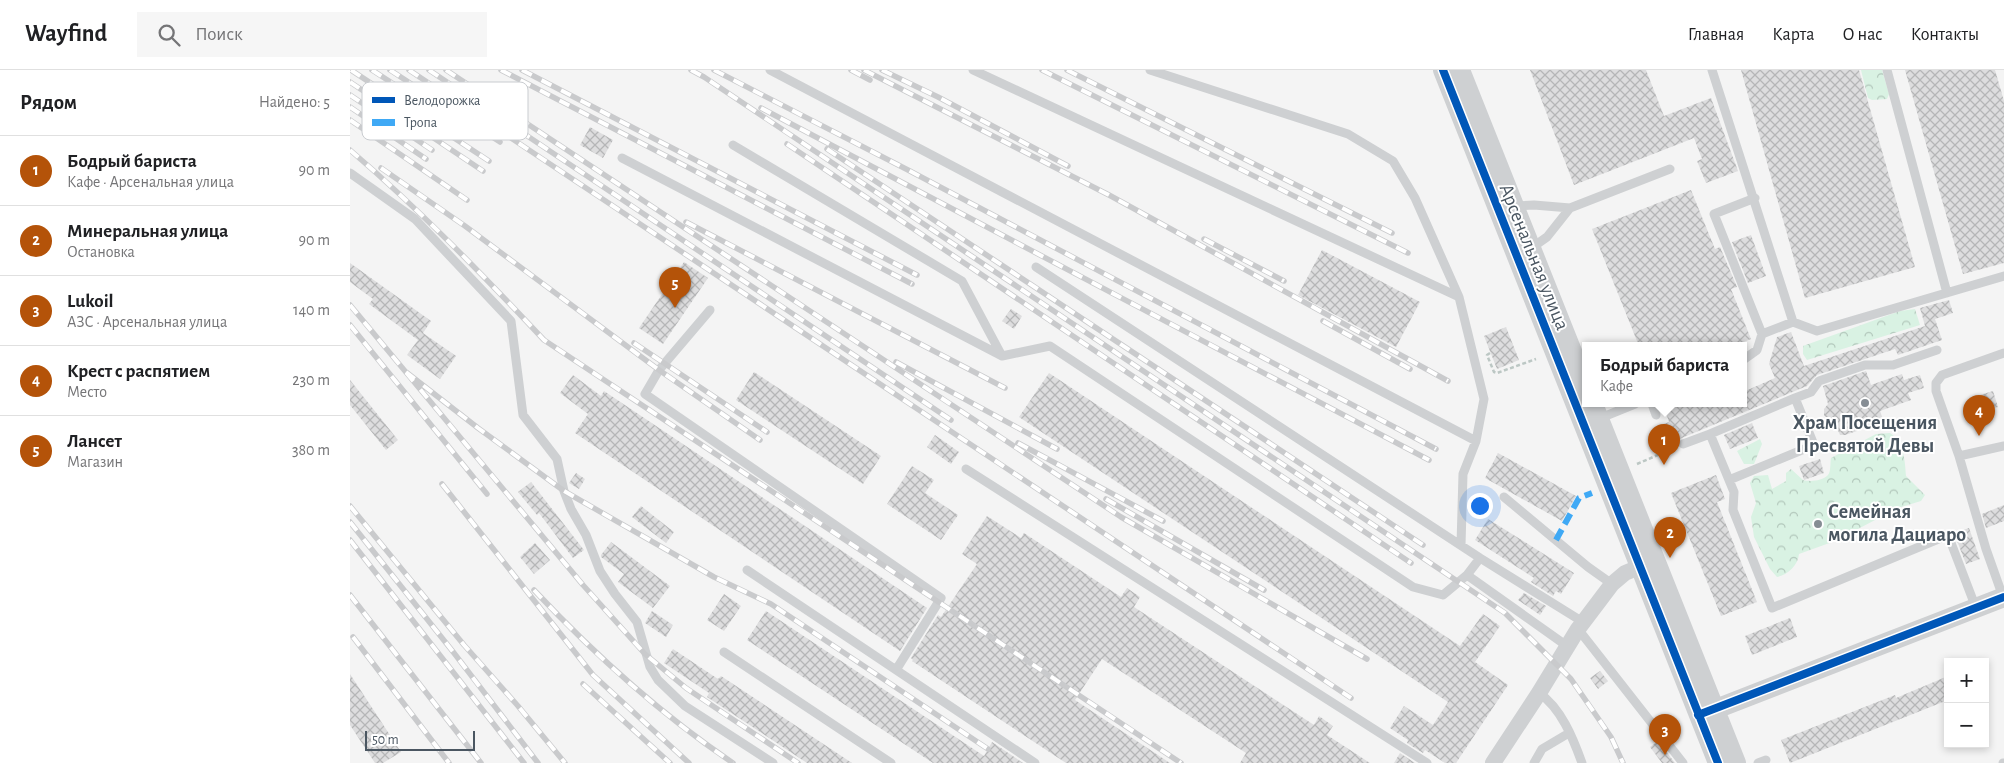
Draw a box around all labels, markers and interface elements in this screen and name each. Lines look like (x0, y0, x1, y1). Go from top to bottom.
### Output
search box (137, 12, 487, 57)
icon: search (155, 21, 183, 49)
text: Wayfind (25, 22, 107, 46)
text: Поиск (195, 25, 243, 44)
text: Главная (1688, 26, 1744, 44)
text: Карта (1772, 26, 1814, 44)
text: О нас (1842, 26, 1883, 44)
text: Контакты (1911, 26, 1979, 44)
legend (362, 82, 528, 140)
text: Рядом (20, 92, 77, 113)
text: Найдено: 5 (259, 94, 330, 110)
text: Велодорожка (404, 94, 481, 108)
text: Тропа (404, 116, 438, 130)
text: Бодрый бариста (67, 152, 197, 171)
text: 1 (33, 162, 39, 178)
text: 90 m (299, 162, 330, 178)
text: Кафе · Арсенальная улица (67, 174, 234, 190)
street label: Арсенальная улица (1496, 181, 1572, 333)
text: Минеральная улица (67, 222, 228, 241)
text: 2 (32, 232, 40, 248)
text: 90 m (299, 232, 330, 248)
text: Остановка (67, 244, 135, 260)
pin: 5 (659, 267, 691, 308)
text: Lukoil (67, 292, 114, 311)
text: 3 (33, 302, 39, 318)
text: 140 m (293, 302, 330, 318)
text: АЗС · Арсенальная улица (67, 314, 227, 330)
popup (1582, 342, 1747, 407)
text: Бодрый бариста (1600, 356, 1729, 375)
text: Крест с распятием (67, 362, 210, 381)
text: 4 (32, 372, 40, 388)
text: 230 m (292, 372, 330, 388)
text: Кафе (1600, 378, 1633, 394)
text: Место (67, 384, 107, 400)
pin: 4 (1963, 395, 1995, 436)
marker: Храм Посещения Пресвятой Девы (1859, 397, 1871, 409)
place label: Храм Посещения Пресвятой Девы (1793, 413, 1937, 456)
pin: 1 (1648, 424, 1680, 465)
text: Лансет (67, 432, 122, 451)
text: 5 (33, 442, 39, 458)
text: 380 m (292, 442, 330, 458)
text: Магазин (67, 454, 123, 470)
your location (1467, 493, 1493, 519)
place label: Семейная могила Дациаро (1828, 502, 1966, 545)
pin: 2 (1654, 517, 1686, 558)
marker: Семейная могила Дациаро (1812, 518, 1824, 530)
map controls (1944, 658, 1989, 748)
button: + (1944, 658, 1989, 703)
button: − (1944, 703, 1989, 748)
pin: 3 (1649, 714, 1681, 755)
scale bar (365, 728, 475, 751)
text: 50 m (372, 733, 399, 747)

